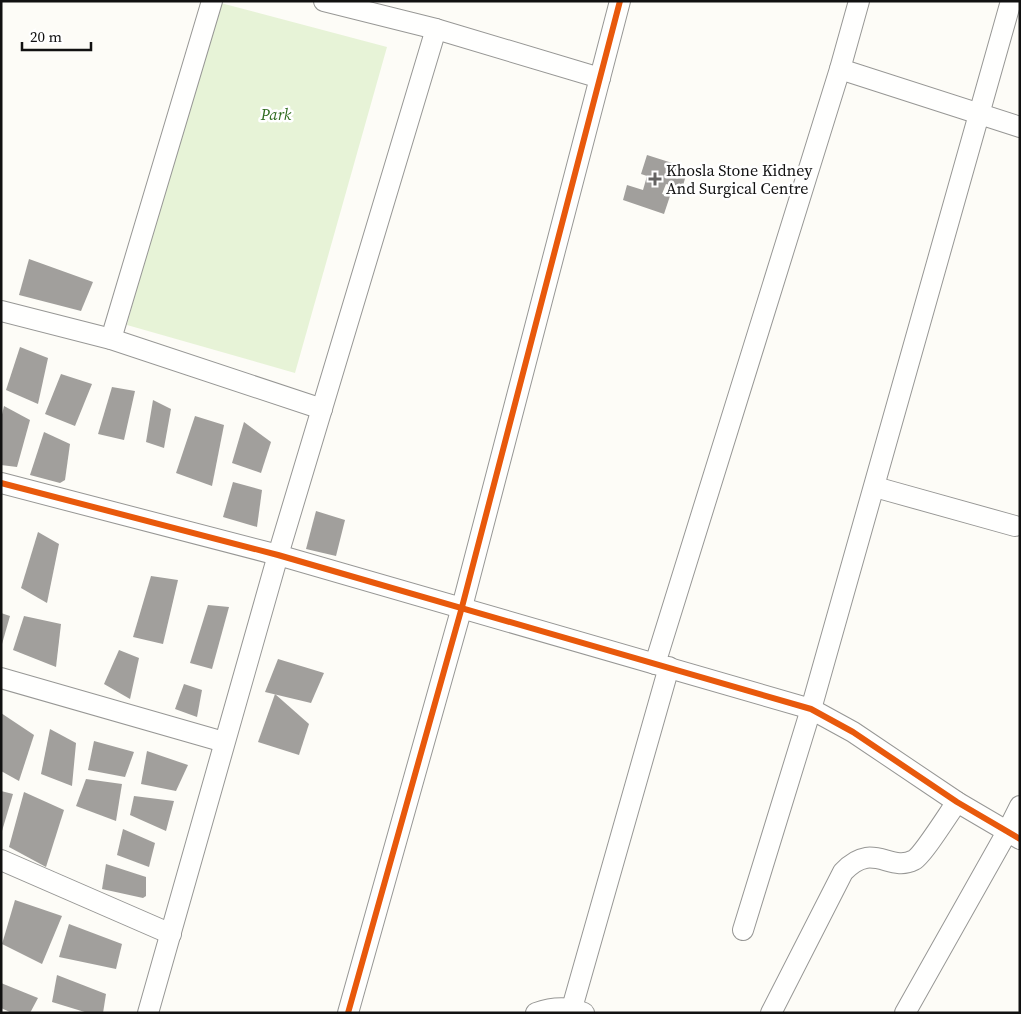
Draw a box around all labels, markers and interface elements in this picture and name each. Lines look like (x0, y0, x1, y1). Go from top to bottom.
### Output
scale bar (22, 20, 91, 52)
text: 20 m (30, 26, 62, 47)
park label: Park (260, 103, 292, 125)
place label: Khosla Stone Kidney And Surgical Centre (666, 159, 813, 199)
marker: Khosla Stone Kidney And Surgical Centre (648, 172, 662, 186)

